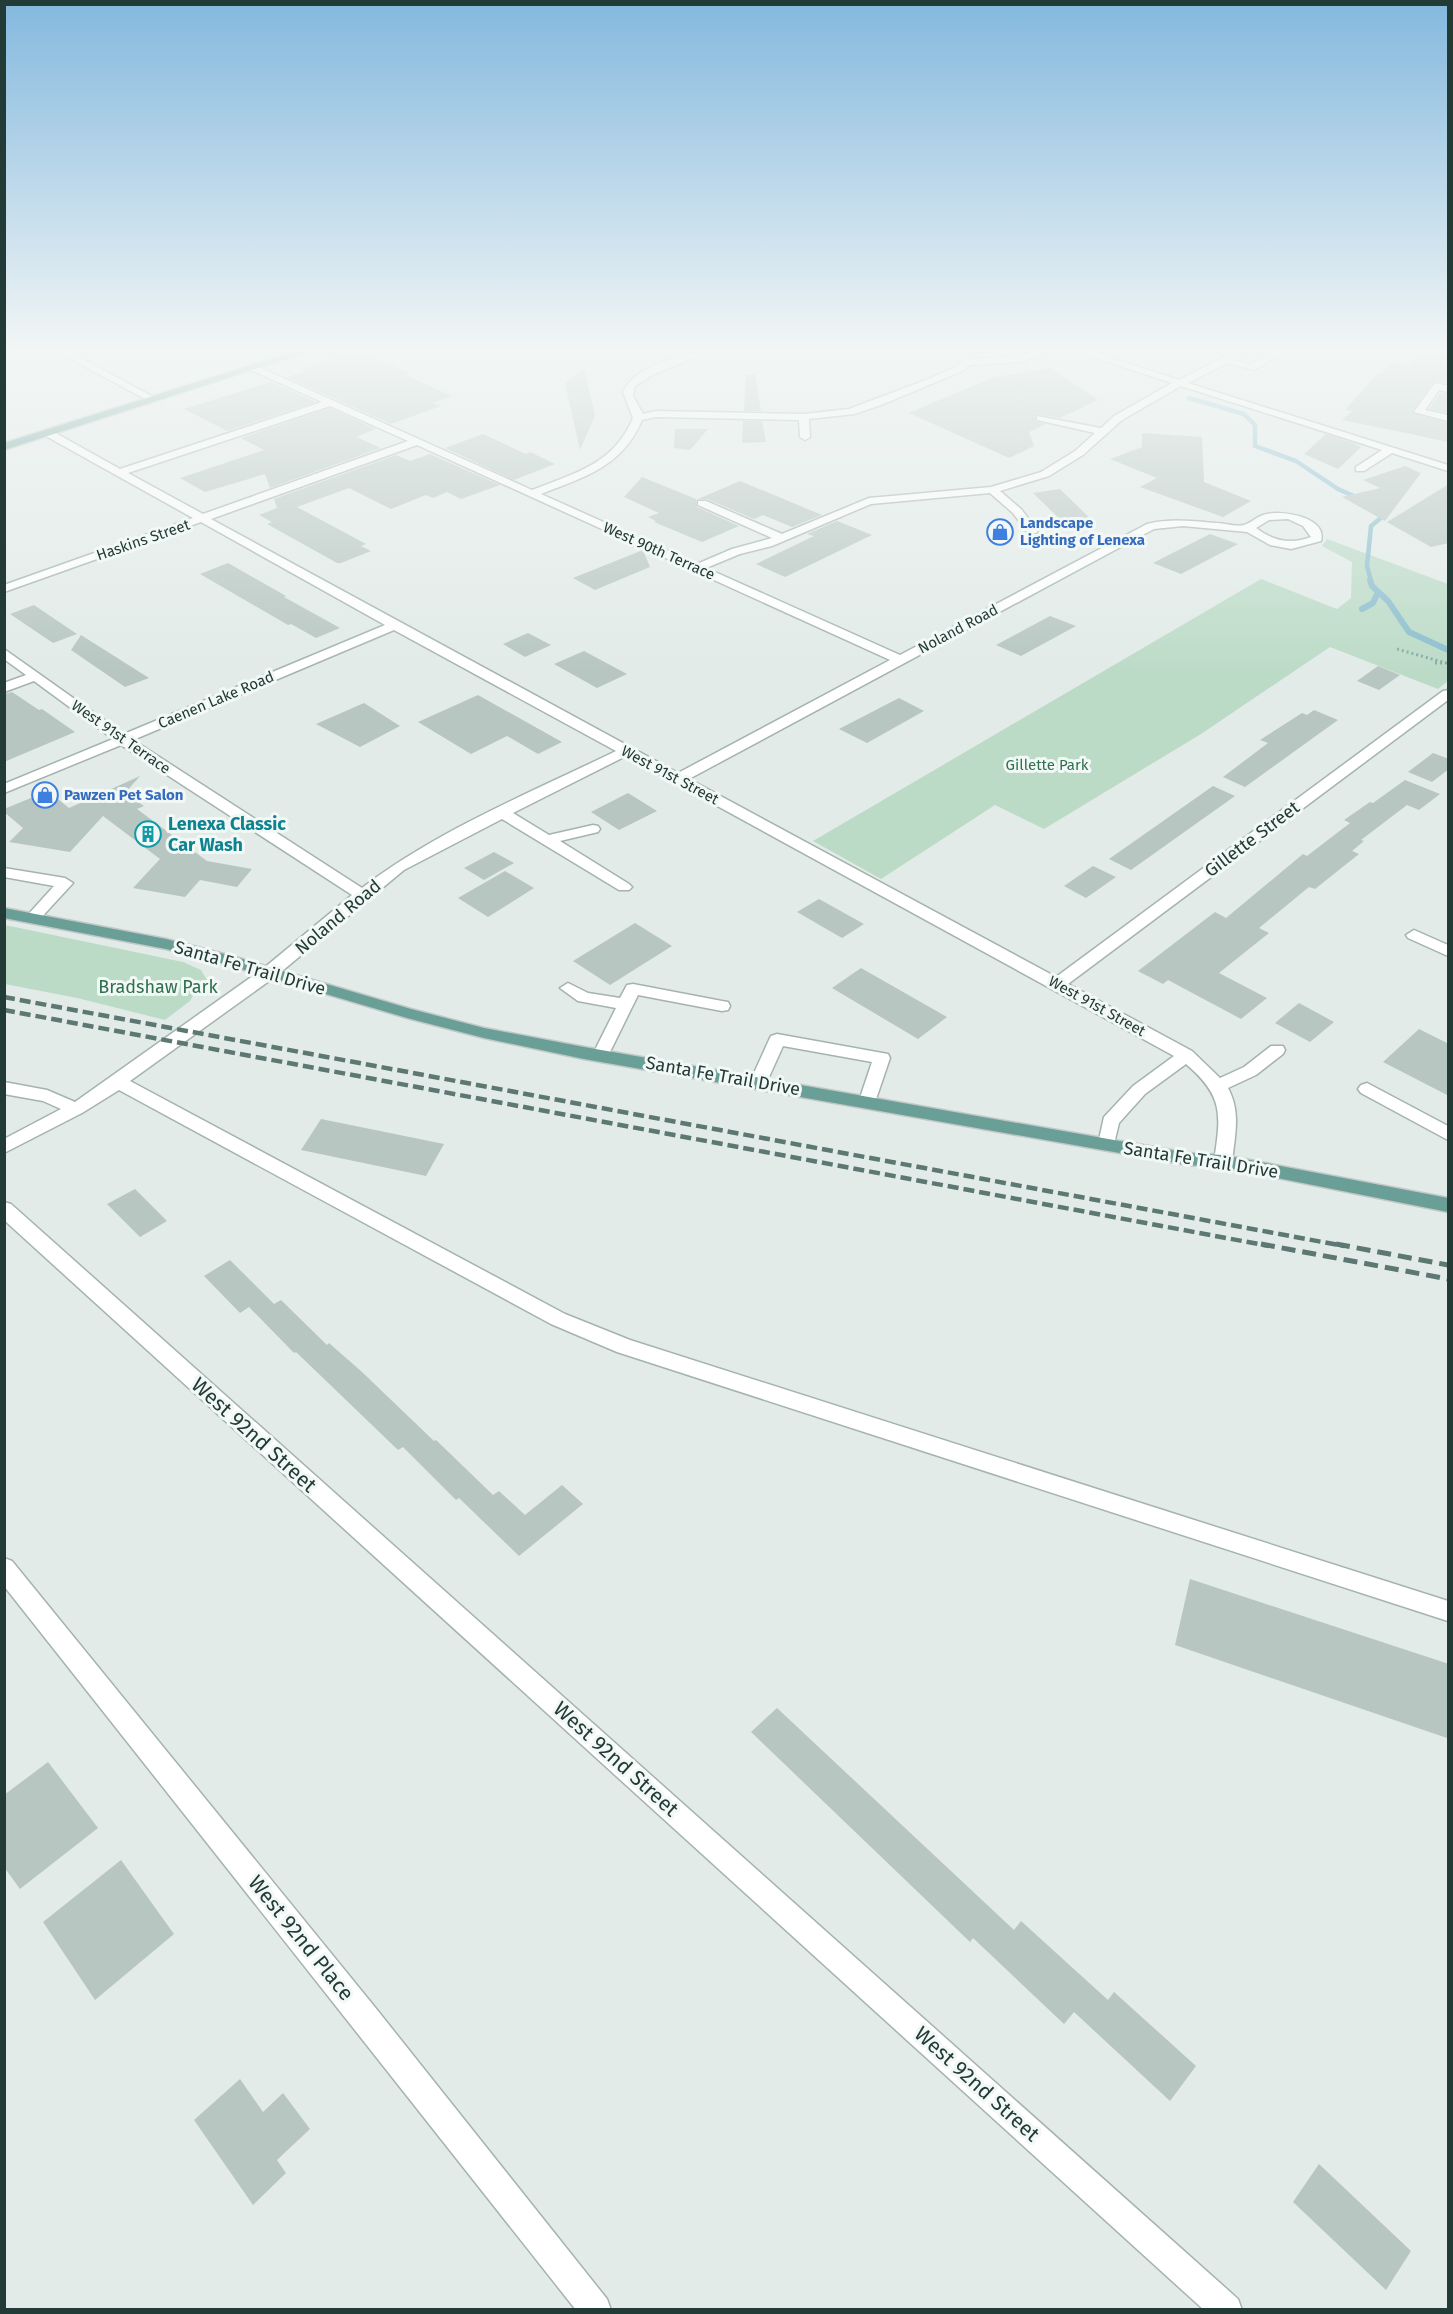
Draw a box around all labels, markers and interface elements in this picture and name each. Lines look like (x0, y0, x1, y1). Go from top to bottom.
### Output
place label: Landscape Lighting of Lenexa (1020, 514, 1145, 549)
street label: Haskins Street (94, 515, 193, 564)
shop icon: Landscape Lighting of Lenexa (985, 517, 1015, 547)
street label: West 90th Terrace (600, 518, 718, 584)
street label: Noland Road (915, 600, 1001, 658)
street label: Caenen Lake Road (155, 667, 277, 733)
street label: West 91st Terrace (68, 696, 174, 778)
street label: West 91st Street (618, 742, 722, 809)
park label: Gillette Park (1006, 756, 1089, 774)
shop icon: Pawzen Pet Salon (30, 780, 60, 810)
place label: Pawzen Pet Salon (64, 786, 183, 804)
street label: Gillette Street (1200, 796, 1304, 882)
place label: Lenexa Classic Car Wash (168, 813, 286, 856)
building icon: Lenexa Classic Car Wash (133, 819, 163, 849)
street label: Noland Road (291, 875, 385, 959)
street label: Santa Fe Trail Drive (172, 936, 328, 1000)
street label: West 91st Street (1045, 972, 1149, 1040)
park label: Bradshaw Park (98, 976, 219, 998)
street label: Santa Fe Trail Drive (644, 1052, 802, 1100)
street label: Santa Fe Trail Drive (1122, 1137, 1280, 1183)
street label: West 92nd Street (186, 1372, 322, 1498)
street label: West 92nd Street (548, 1696, 684, 1822)
street label: West 92nd Place (243, 1870, 359, 2006)
street label: West 92nd Street (909, 2021, 1045, 2147)

